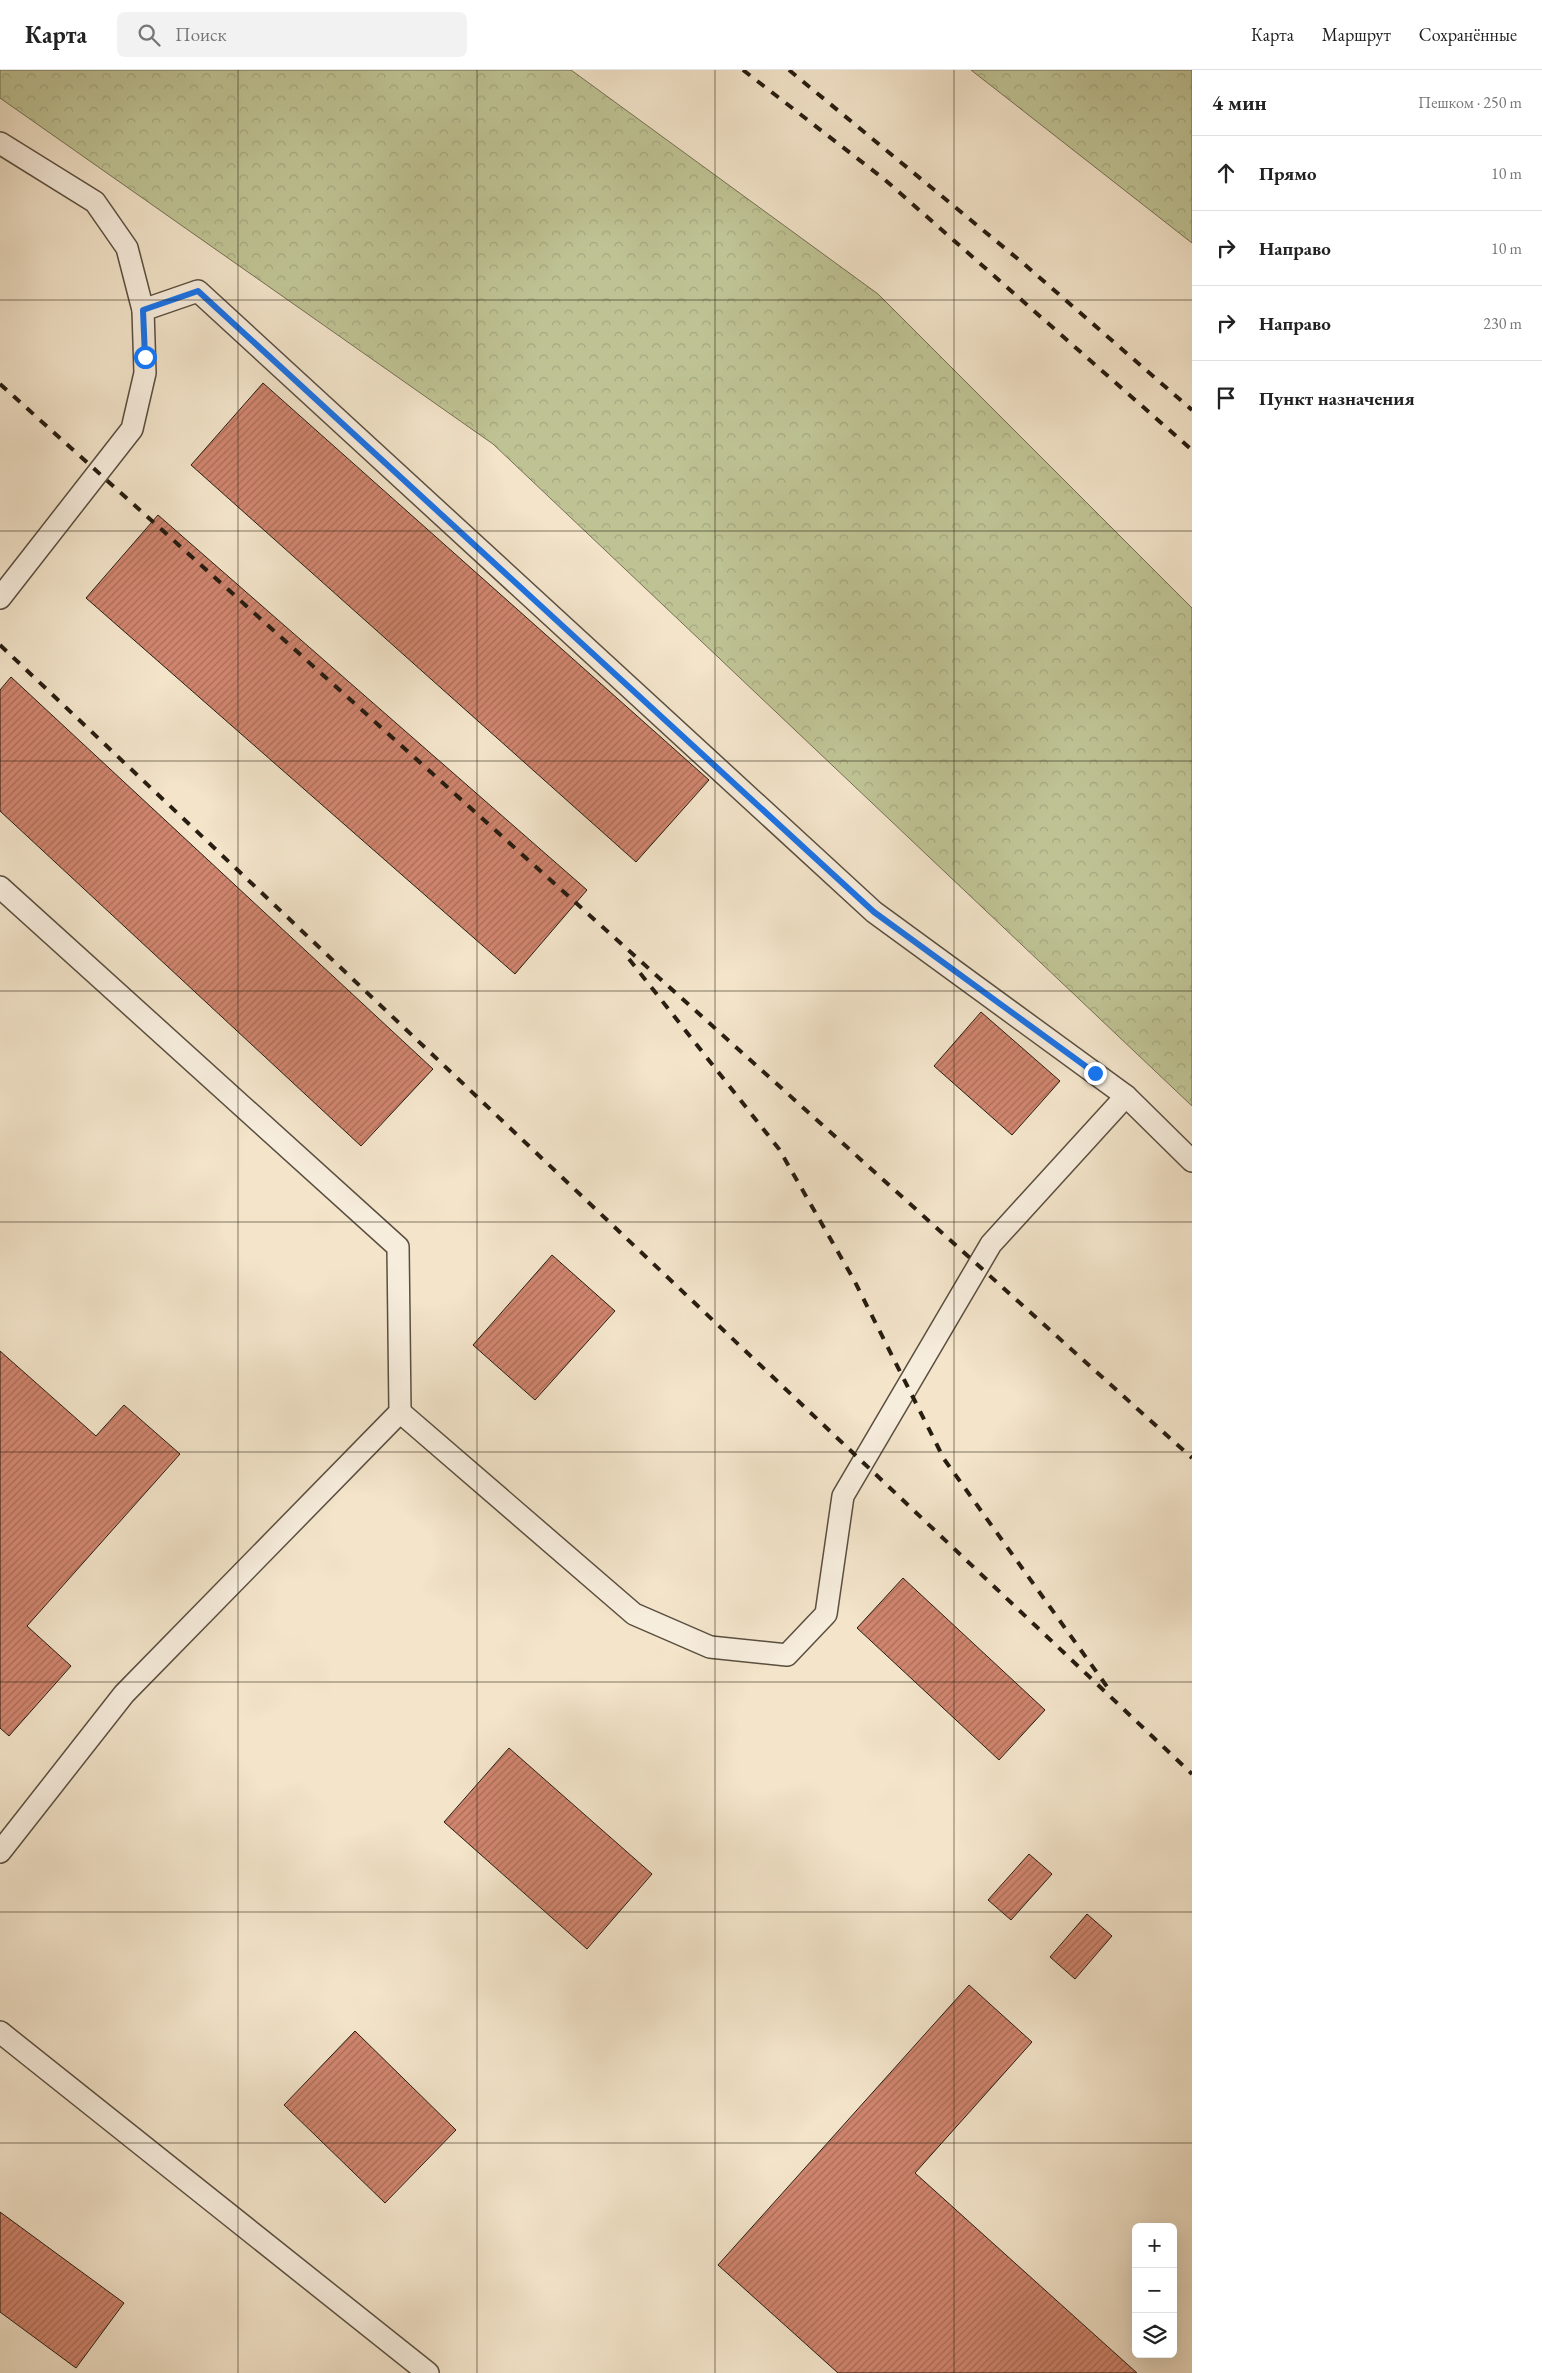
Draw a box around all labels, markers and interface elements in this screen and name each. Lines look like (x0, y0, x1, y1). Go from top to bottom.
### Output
search box (117, 12, 467, 57)
text: Карта (25, 19, 87, 50)
icon: search (135, 21, 163, 49)
text: Поиск (175, 22, 227, 47)
text: Карта (1251, 23, 1294, 46)
text: Маршрут (1322, 23, 1391, 46)
text: Сохранённые (1419, 23, 1517, 46)
text: 4 мин (1212, 89, 1267, 116)
text: Пешком · 250 m (1418, 92, 1522, 113)
icon: ahead (1212, 159, 1240, 187)
text: Прямо (1259, 161, 1317, 186)
text: 10 m (1491, 163, 1522, 184)
icon: right (1212, 234, 1240, 262)
text: Направо (1259, 236, 1331, 261)
text: 10 m (1491, 238, 1522, 259)
icon: right (1212, 309, 1240, 337)
text: Направо (1259, 311, 1331, 336)
text: 230 m (1483, 313, 1522, 334)
route start (134, 346, 157, 369)
icon: arrive (1212, 384, 1240, 412)
text: Пункт назначения (1259, 386, 1415, 411)
route end (1084, 1062, 1107, 1085)
map controls (1132, 2223, 1177, 2358)
button: + (1132, 2223, 1177, 2268)
button: − (1132, 2268, 1177, 2313)
button: layers (1132, 2313, 1177, 2358)

